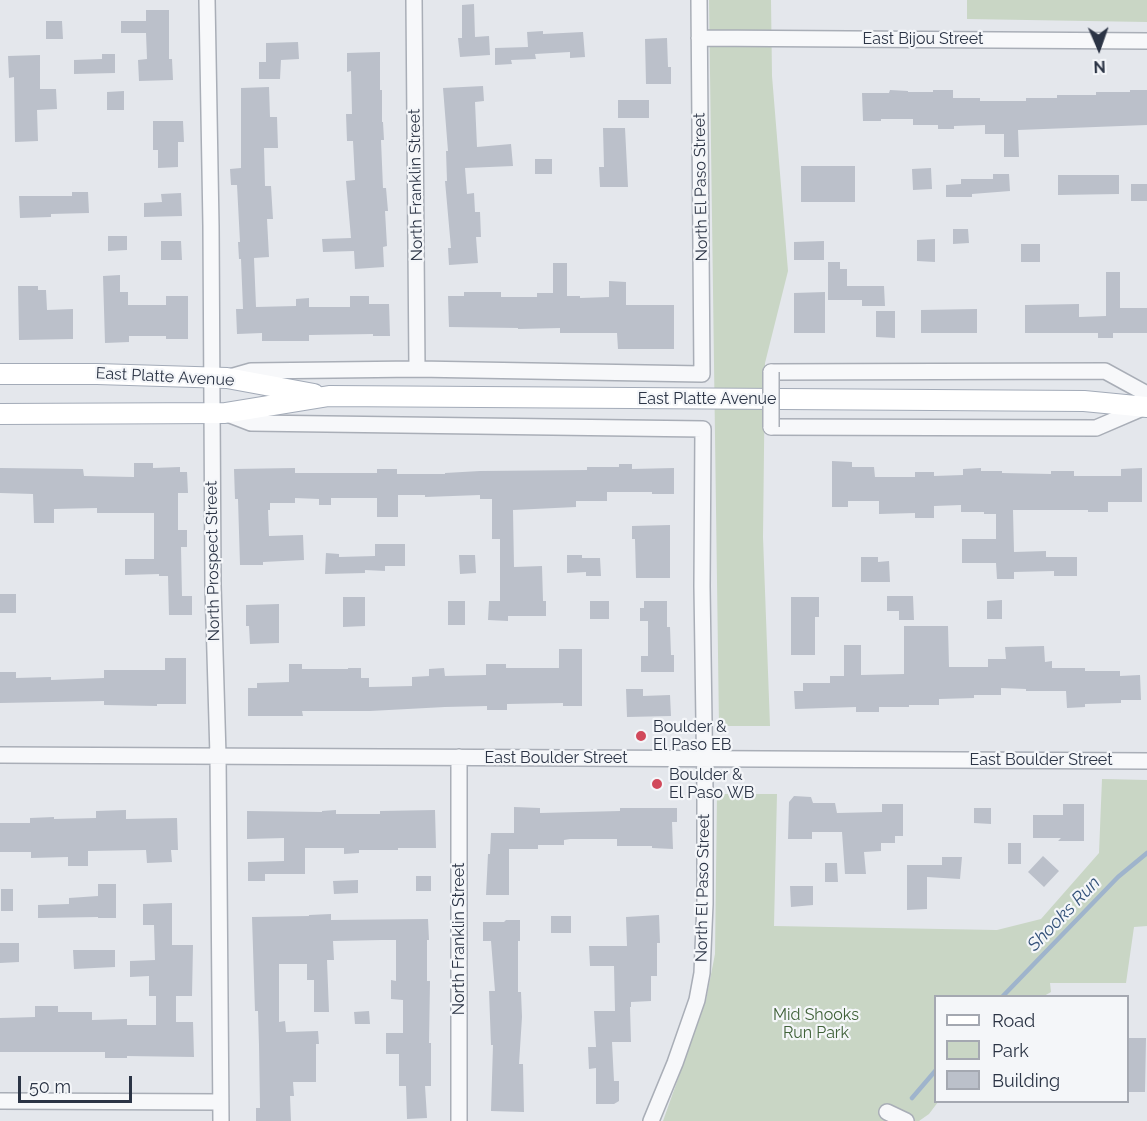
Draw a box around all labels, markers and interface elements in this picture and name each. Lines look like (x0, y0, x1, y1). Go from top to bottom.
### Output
north arrow (1069, 18, 1129, 78)
street label: East Bijou Street (863, 29, 983, 49)
text: N (1093, 57, 1106, 76)
street label: North Franklin Street (405, 109, 427, 261)
street label: North El Paso Street (690, 113, 712, 261)
street label: East Platte Avenue (95, 364, 235, 390)
street label: East Platte Avenue (638, 389, 776, 409)
street label: North Prospect Street (202, 481, 224, 641)
place label: Boulder & El Paso EB (653, 717, 731, 755)
marker: Boulder & El Paso EB (634, 729, 648, 743)
street label: East Boulder Street (484, 748, 628, 768)
street label: East Boulder Street (969, 750, 1113, 770)
place label: Boulder & El Paso WB (669, 765, 754, 803)
marker: Boulder & El Paso WB (650, 777, 664, 791)
street label: North El Paso Street (692, 814, 714, 962)
street label: North Franklin Street (449, 863, 469, 1015)
water label: Shooks Run (1023, 872, 1105, 956)
legend (934, 995, 1129, 1103)
park label: Mid Shooks Run Park (773, 1005, 859, 1043)
text: Road (992, 1010, 1035, 1031)
text: Park (992, 1040, 1029, 1061)
scale bar (21, 1064, 135, 1102)
text: Building (992, 1070, 1060, 1091)
text: 50 m (29, 1076, 71, 1097)

